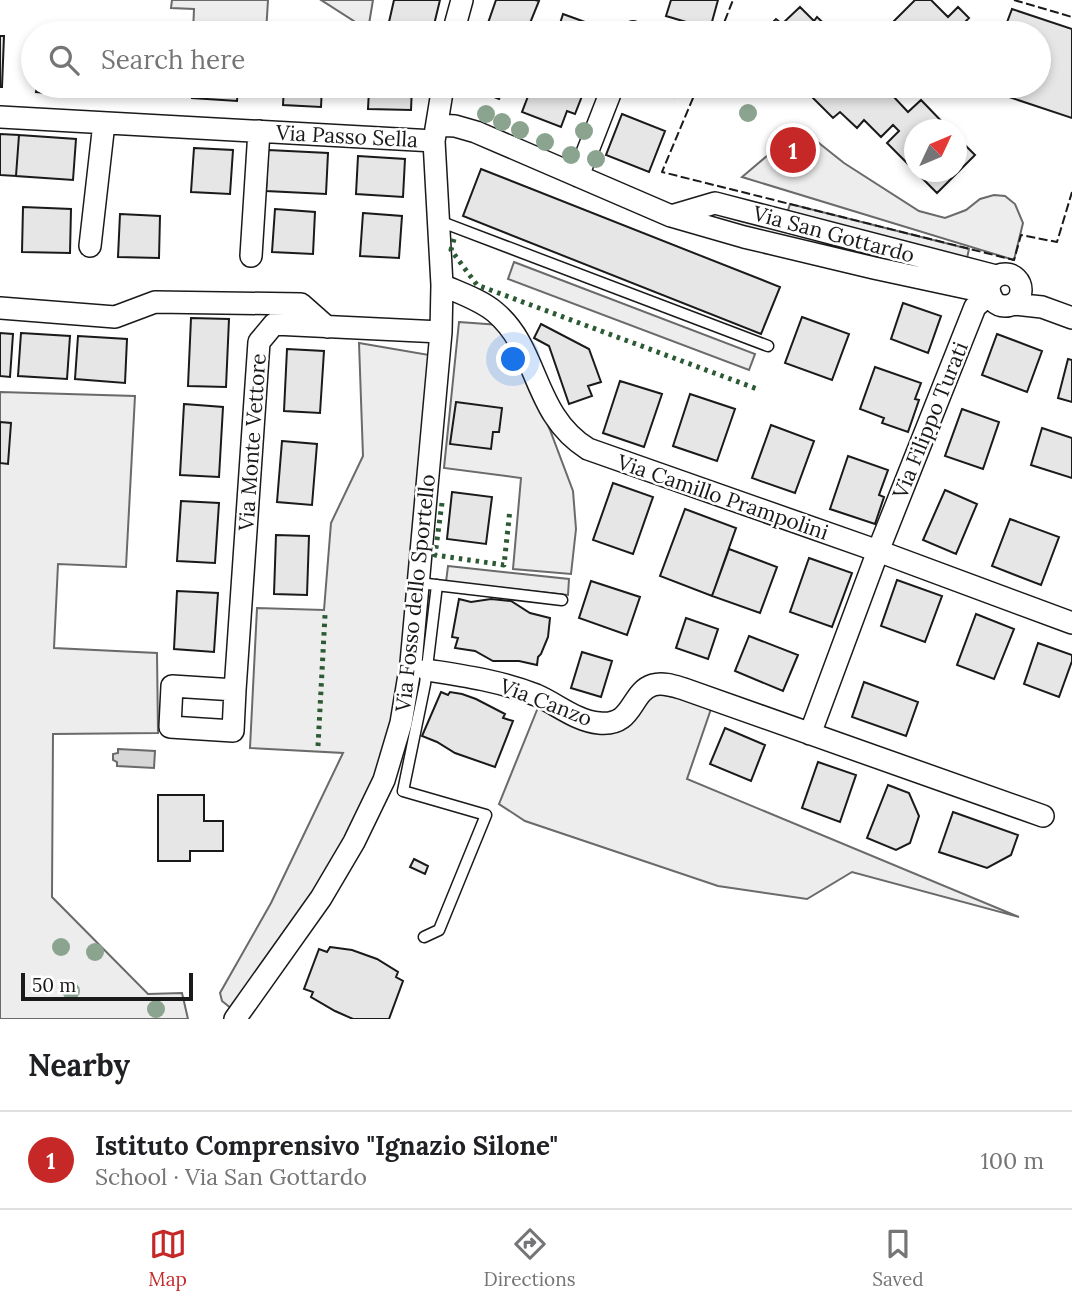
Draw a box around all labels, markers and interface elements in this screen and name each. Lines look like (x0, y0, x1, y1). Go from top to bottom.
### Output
search box (21, 21, 1051, 98)
icon: search (45, 41, 83, 79)
text: Search here (101, 43, 245, 76)
street label: Via Passo Sella (274, 119, 419, 153)
north arrow (904, 119, 967, 182)
pin: 1 (770, 124, 816, 176)
street label: Via San Gottardo (749, 199, 918, 269)
street label: Via Filippo Turati (886, 338, 974, 503)
your location (496, 342, 530, 376)
street label: Via Monte Vettore (232, 352, 272, 533)
street label: Via Camillo Prampolini (613, 448, 832, 546)
street label: Via Fosso dello Sportello (389, 473, 441, 714)
street label: Via Canzo (495, 672, 596, 732)
scale bar (21, 970, 192, 1002)
text: 50 m (32, 973, 76, 997)
text: Nearby (28, 1046, 130, 1084)
text: Istituto Comprensivo "Ignazio Silone" (95, 1129, 558, 1162)
text: 1 (46, 1146, 56, 1175)
text: 100 m (980, 1146, 1044, 1175)
text: School · Via San Gottardo (95, 1162, 367, 1191)
tab: Map (148, 1225, 187, 1291)
tab: Directions (484, 1225, 576, 1291)
tab: Saved (872, 1225, 924, 1291)

